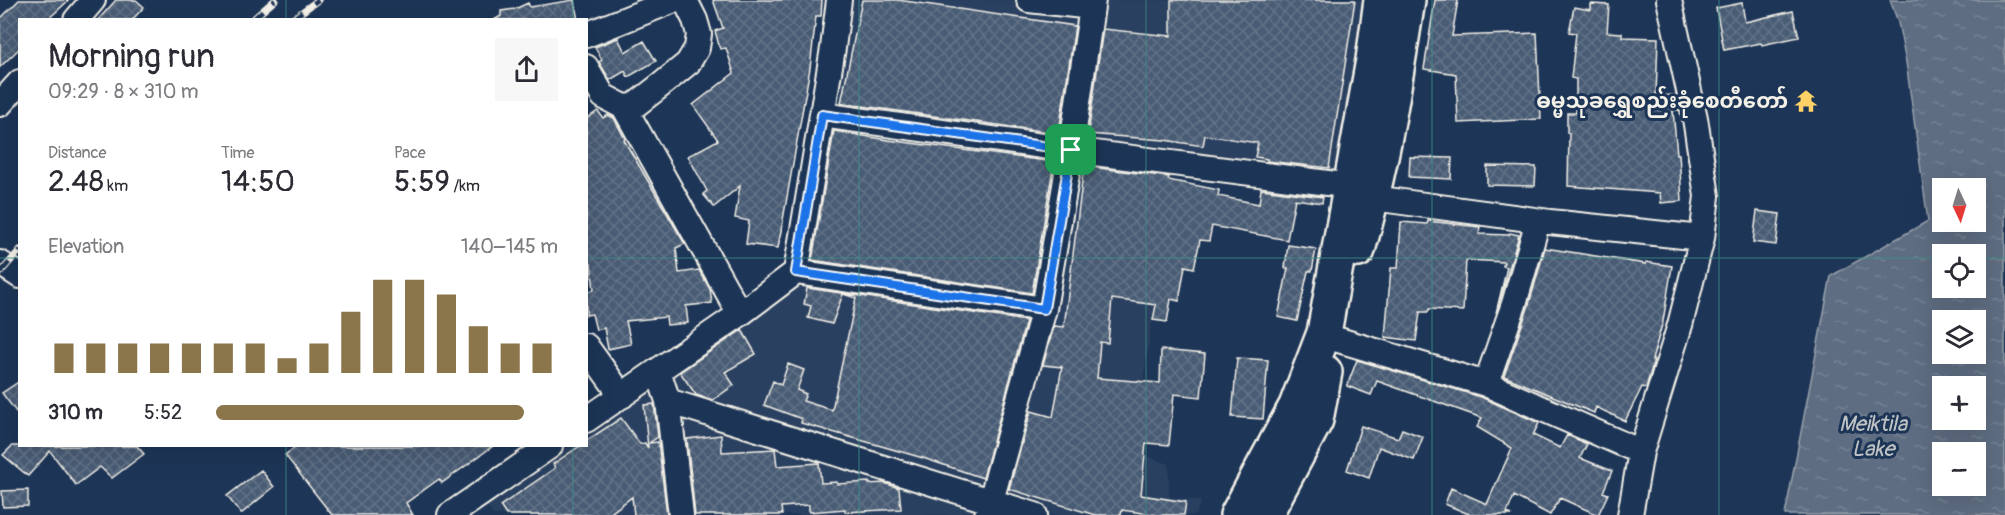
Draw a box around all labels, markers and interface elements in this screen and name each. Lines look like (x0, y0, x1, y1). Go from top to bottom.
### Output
text: Morning run (48, 36, 215, 77)
button: share (495, 38, 558, 101)
text: 09:29 · 8 × 310 m (48, 79, 198, 104)
place label: ဓမ္မသုခရွှေစည်းခုံစေတီတော် (1536, 85, 1788, 118)
temple icon: ဓမ္မသုခရွှေစည်းခုံစေတီတော် (1793, 88, 1819, 114)
pin (1045, 124, 1096, 175)
icon: arrive (1054, 133, 1087, 166)
text: Distance (48, 143, 107, 163)
text: Time (221, 143, 254, 163)
text: Pace (394, 143, 426, 163)
text: 2.48 (48, 163, 104, 200)
text: 14:50 (221, 163, 295, 200)
text: 5:59 (394, 163, 450, 200)
text: km (104, 176, 128, 196)
text: /km (450, 176, 480, 196)
north arrow (1932, 178, 1986, 232)
map controls (1932, 178, 1986, 496)
text: Elevation (48, 234, 124, 259)
text: 140–145 m (461, 234, 558, 259)
button: locate (1932, 244, 1986, 298)
button: layers (1932, 310, 1986, 364)
button: + (1932, 376, 1986, 430)
text: 310 m (48, 400, 103, 425)
text: 5:52 (144, 400, 182, 425)
water label: Meiktila Lake (1839, 410, 1909, 463)
button: − (1932, 442, 1986, 496)

